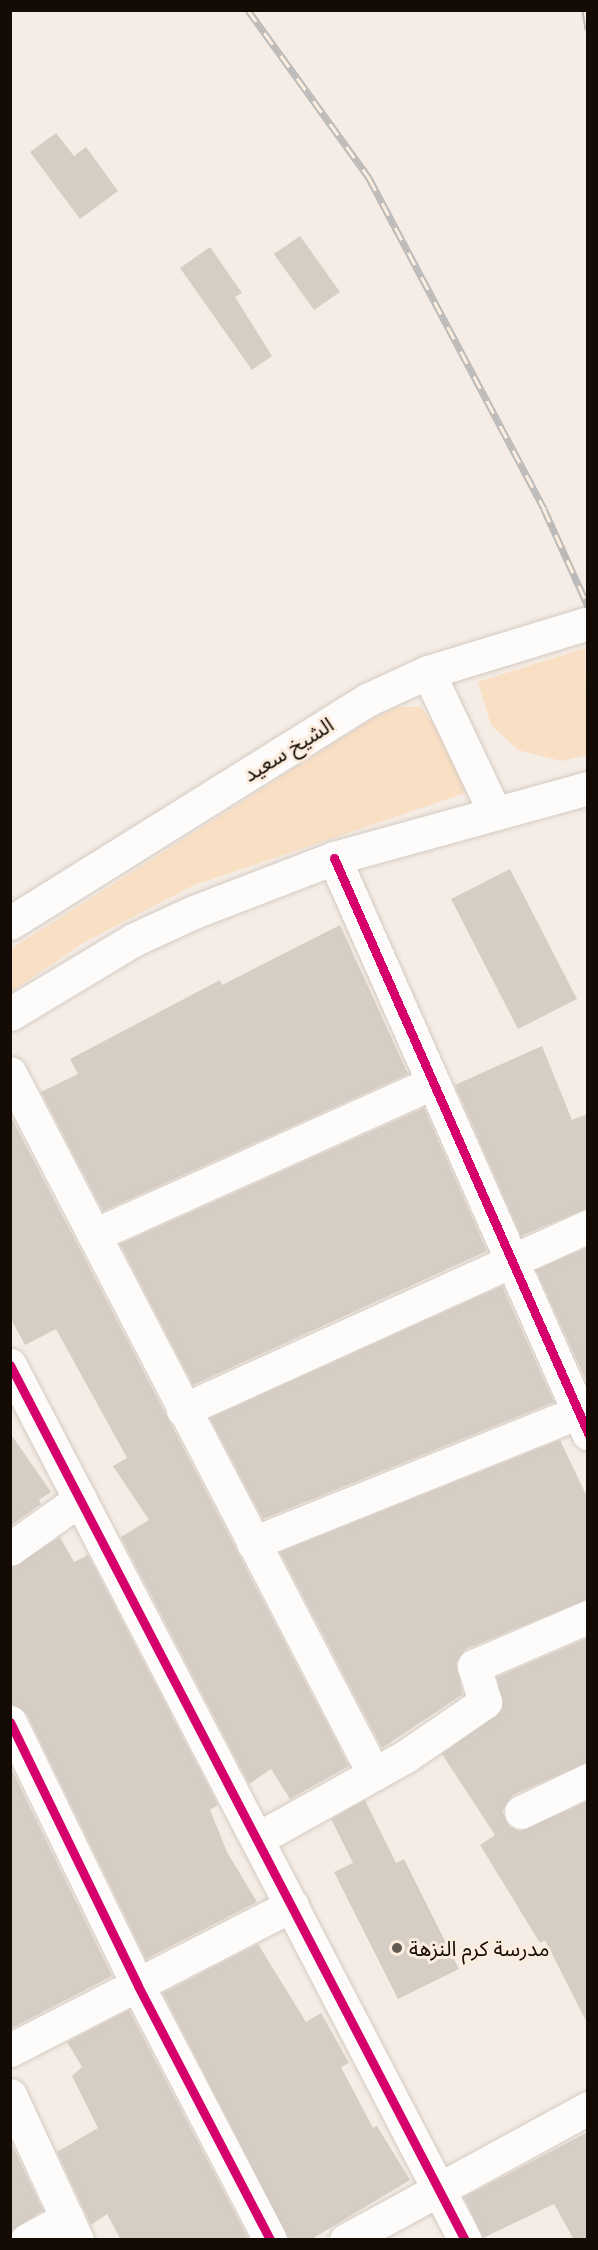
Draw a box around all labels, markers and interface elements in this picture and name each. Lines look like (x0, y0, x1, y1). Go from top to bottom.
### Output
street label: الشيخ سعيد (238, 711, 338, 787)
place label: مدرسة كرم النزهة (409, 1935, 550, 1961)
marker: مدرسة كرم النزهة (390, 1941, 404, 1955)

